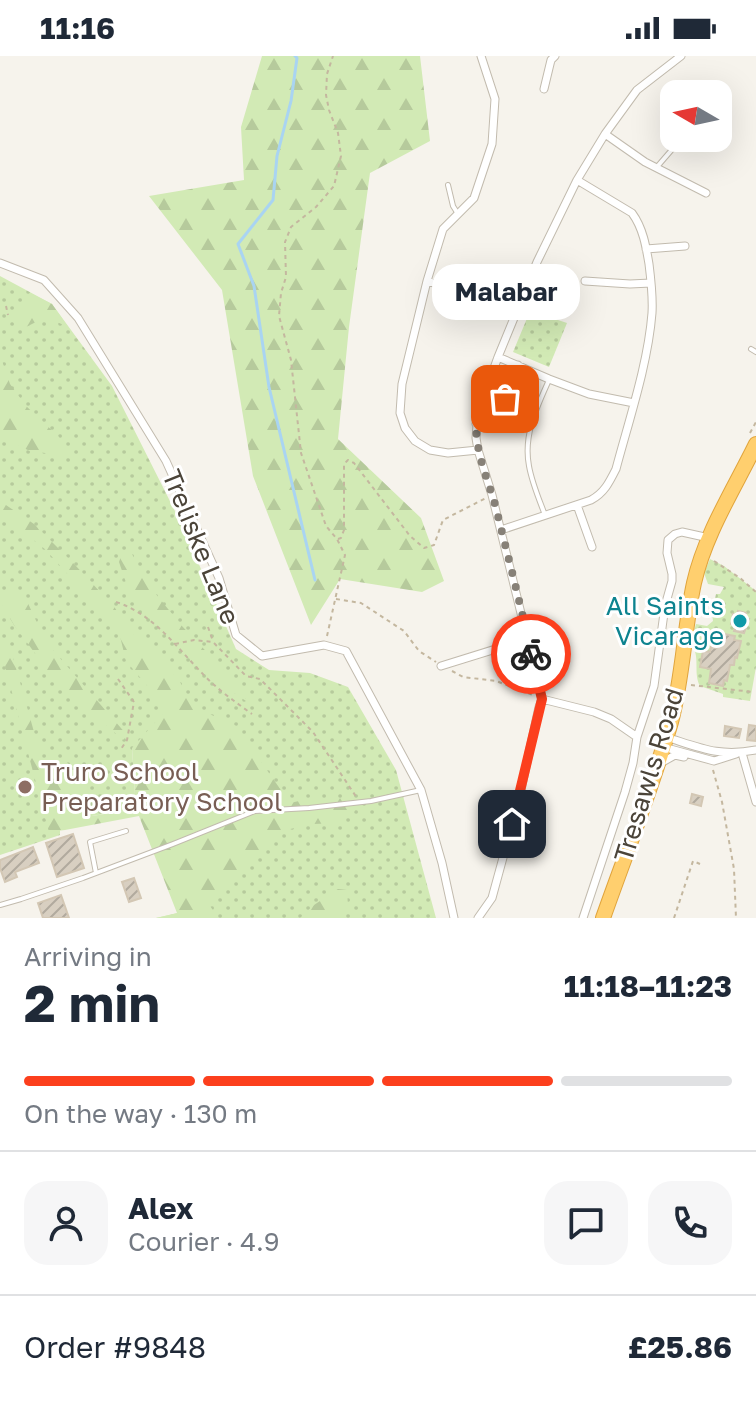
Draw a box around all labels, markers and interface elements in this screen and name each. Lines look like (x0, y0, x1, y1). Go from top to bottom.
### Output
text: 11:16 (40, 10, 115, 46)
north arrow (660, 80, 732, 152)
map controls (660, 80, 732, 152)
callout: Malabar (431, 263, 579, 319)
text: Malabar (454, 276, 558, 307)
pin (471, 365, 539, 433)
icon: bag (483, 377, 527, 421)
street label: Treliske Lane (156, 465, 247, 629)
place label: All Saints Vicarage (606, 590, 724, 651)
marker: All Saints Vicarage (731, 612, 749, 630)
courier (491, 614, 571, 694)
icon: bike (509, 632, 553, 676)
street label: Tresawls Road (607, 684, 690, 866)
place label: Truro School Preparatory School (41, 756, 282, 817)
marker: Truro School Preparatory School (16, 778, 34, 796)
pin (478, 790, 546, 858)
icon: home (490, 802, 534, 846)
text: Arriving in (24, 941, 152, 972)
text: 11:18–11:23 (564, 968, 732, 1004)
text: 2 min (24, 971, 160, 1033)
text: On the way · 130 m (24, 1098, 257, 1129)
button: person (24, 1181, 108, 1265)
button: chat (544, 1181, 628, 1265)
button: phone (648, 1181, 732, 1265)
text: Alex (128, 1190, 193, 1226)
text: Courier · 4.9 (128, 1226, 280, 1257)
text: Order #9848 (24, 1329, 206, 1365)
text: £25.86 (628, 1329, 732, 1365)

